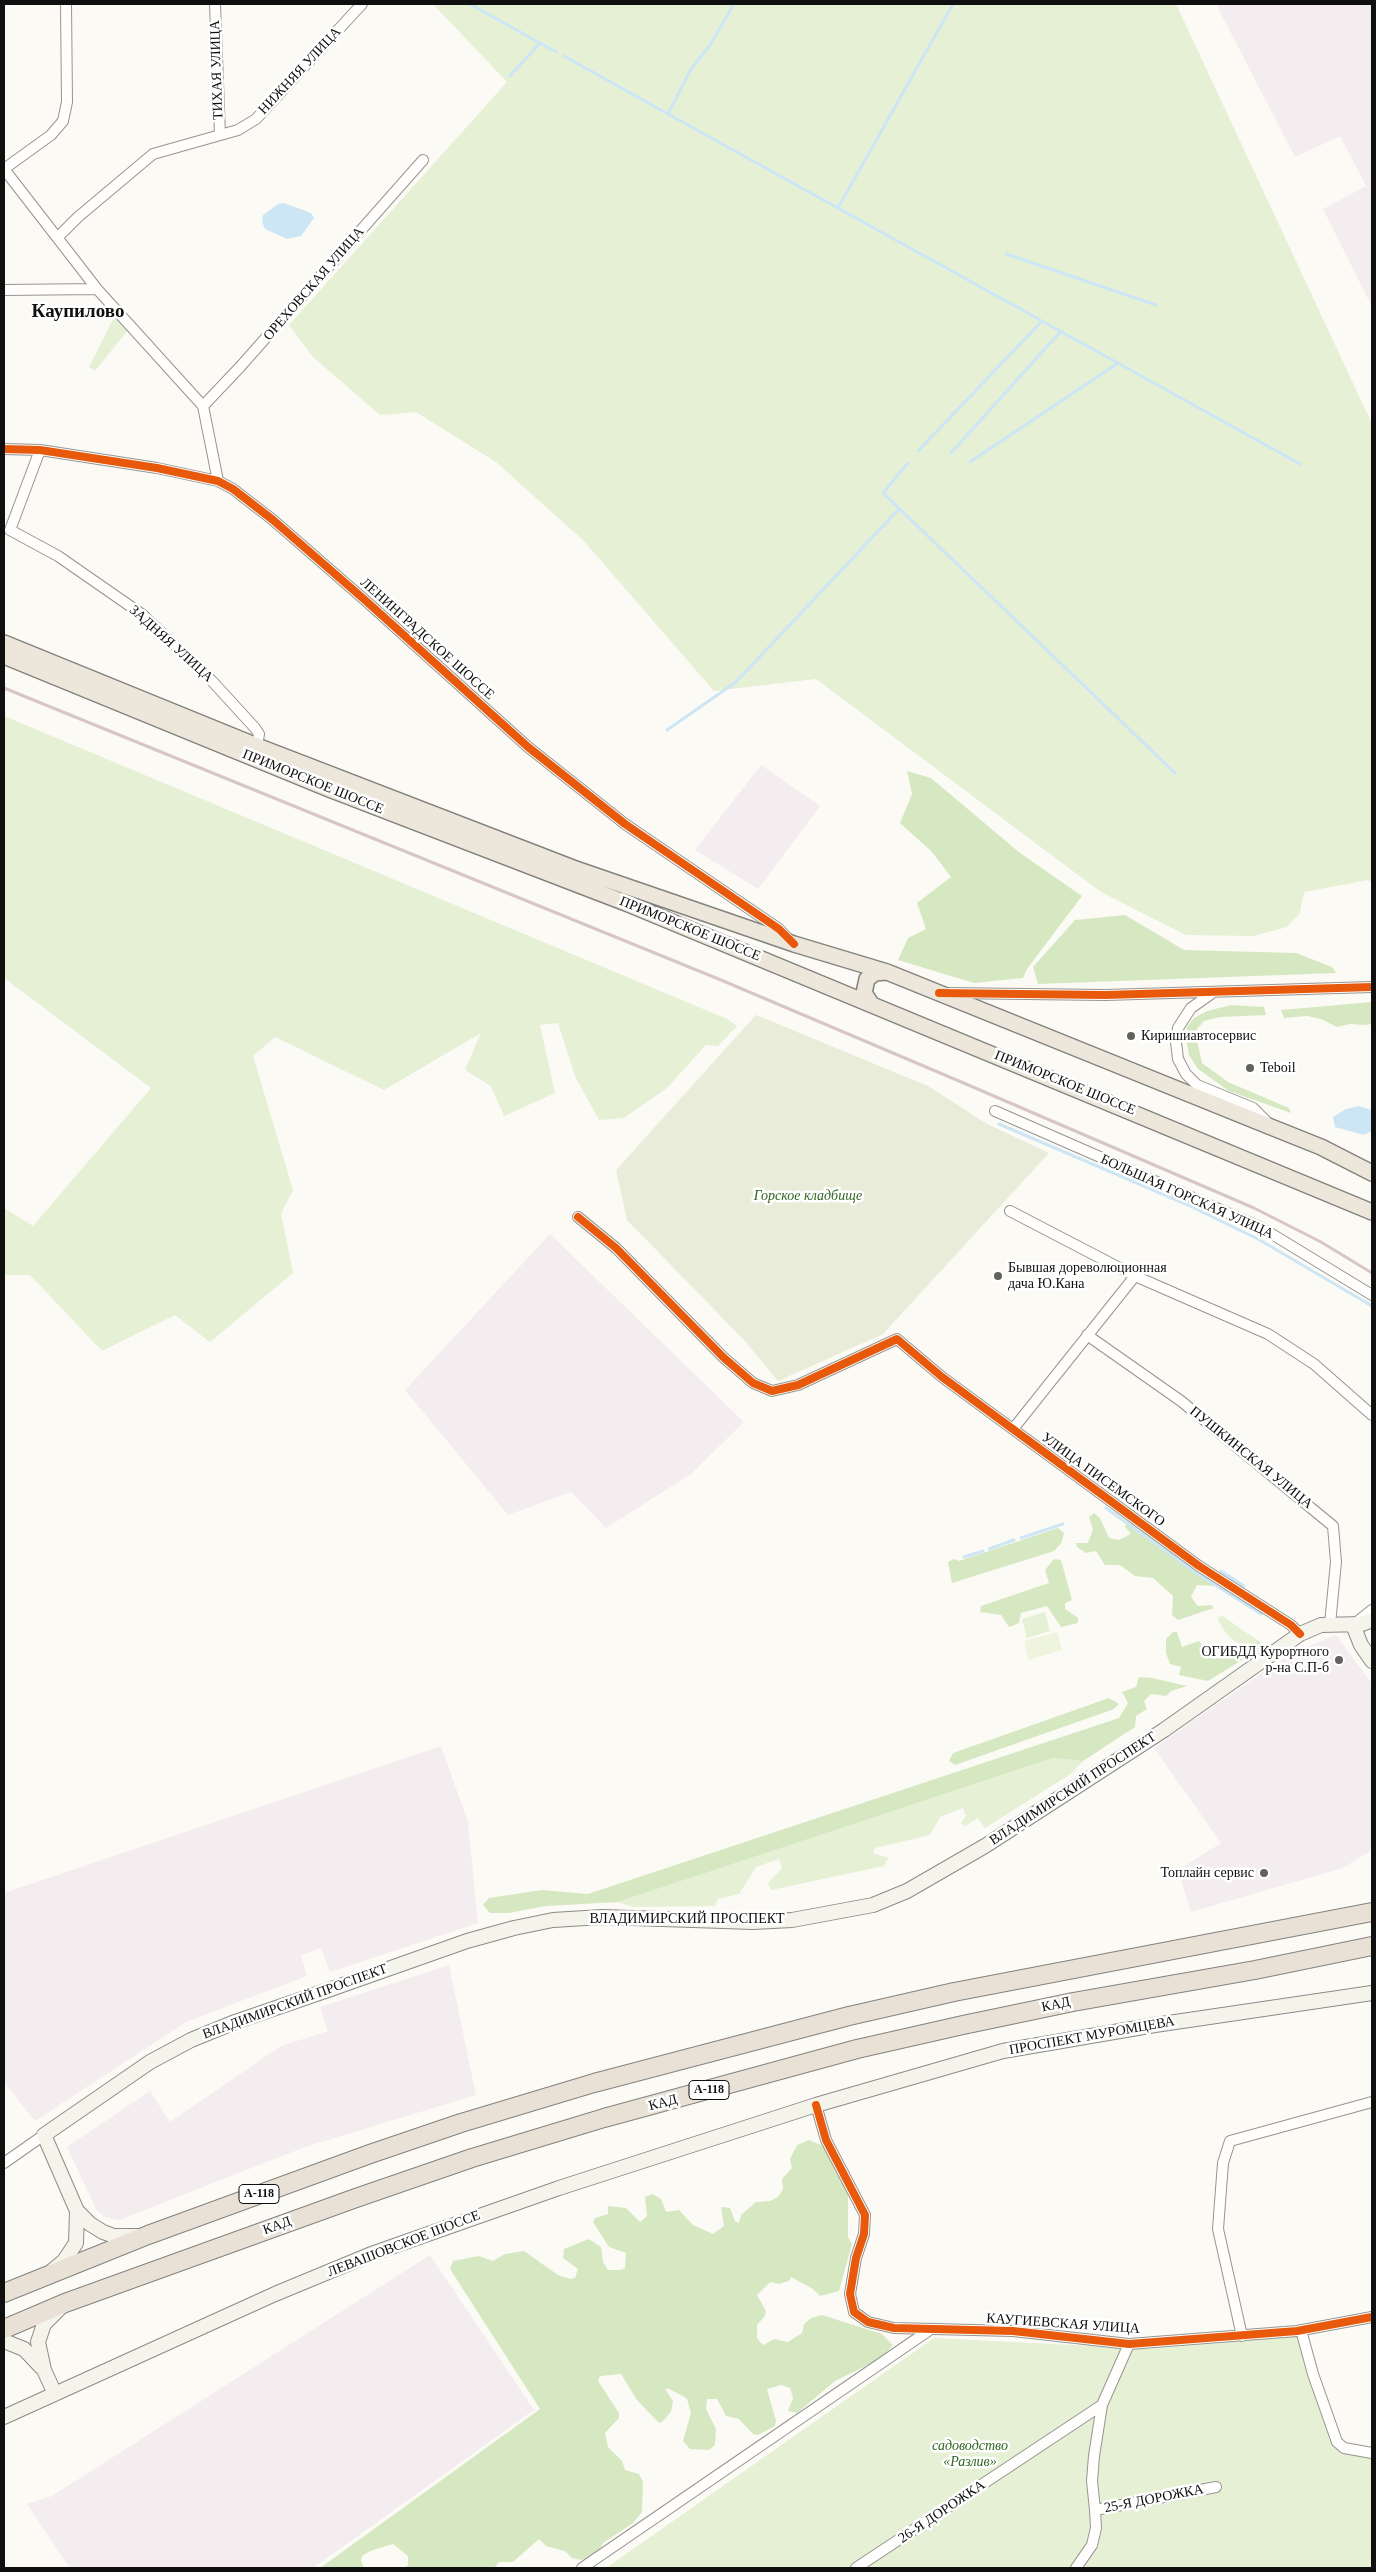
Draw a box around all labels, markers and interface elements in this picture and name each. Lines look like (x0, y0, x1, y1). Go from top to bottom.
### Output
street label: ТИХАЯ УЛИЦА (207, 20, 227, 120)
street label: НИЖНЯЯ УЛИЦА (255, 24, 345, 118)
street label: ОРЕХОВСКАЯ УЛИЦА (260, 224, 368, 344)
district label: Каупилово (32, 301, 124, 323)
street label: ЛЕНИНГРАДСКОЕ ШОССЕ (357, 574, 497, 704)
street label: ЗАДНЯЯ УЛИЦА (126, 602, 216, 686)
street label: ПРИМОРСКОЕ ШОССЕ (240, 746, 386, 818)
street label: ПРИМОРСКОЕ ШОССЕ (617, 893, 763, 965)
place label: Киришиавтосервис (1141, 1028, 1256, 1044)
marker: Киришиавтосервис (1125, 1030, 1137, 1042)
street label: ПРИМОРСКОЕ ШОССЕ (992, 1047, 1138, 1119)
place label: Teboil (1260, 1060, 1296, 1076)
marker: Teboil (1244, 1062, 1256, 1074)
street label: БОЛЬШАЯ ГОРСКАЯ УЛИЦА (1098, 1151, 1276, 1243)
park label: Горское кладбище (754, 1188, 862, 1204)
place label: Бывшая дореволюционная дача Ю.Кана (1008, 1260, 1167, 1292)
marker: Бывшая дореволюционная дача Ю.Кана (992, 1270, 1004, 1282)
street label: ПУШКИНСКАЯ УЛИЦА (1186, 1403, 1316, 1513)
street label: УЛИЦА ПИСЕМСКОГО (1038, 1430, 1168, 1530)
place label: ОГИБДД Курортного р-на С.П-б (1201, 1644, 1329, 1676)
marker: ОГИБДД Курортного р-на С.П-б (1333, 1654, 1345, 1666)
street label: ВЛАДИМИРСКИЙ ПРОСПЕКТ (987, 1729, 1159, 1849)
place label: Топлайн сервис (1160, 1865, 1254, 1881)
marker: Топлайн сервис (1258, 1867, 1270, 1879)
street label: ВЛАДИМИРСКИЙ ПРОСПЕКТ (589, 1911, 785, 1927)
street label: ВЛАДИМИРСКИЙ ПРОСПЕКТ (200, 1961, 390, 2043)
street label: КАД (1040, 1994, 1072, 2016)
street label: ПРОСПЕКТ МУРОМЦЕВА (1008, 2013, 1176, 2059)
road number: А-118 (689, 2080, 729, 2100)
street label: КАД (647, 2091, 679, 2115)
road number: А-118 (239, 2184, 279, 2204)
street label: ЛЕВАШОВСКОЕ ШОССЕ (325, 2207, 483, 2281)
street label: КАД (261, 2213, 293, 2239)
street label: КАУГИЕВСКАЯ УЛИЦА (986, 2310, 1140, 2338)
park label: садоводство «Разлив» (932, 2438, 1008, 2470)
street label: 26-Я ДОРОЖКА (895, 2477, 989, 2547)
street label: 25-Я ДОРОЖКА (1103, 2481, 1205, 2517)

